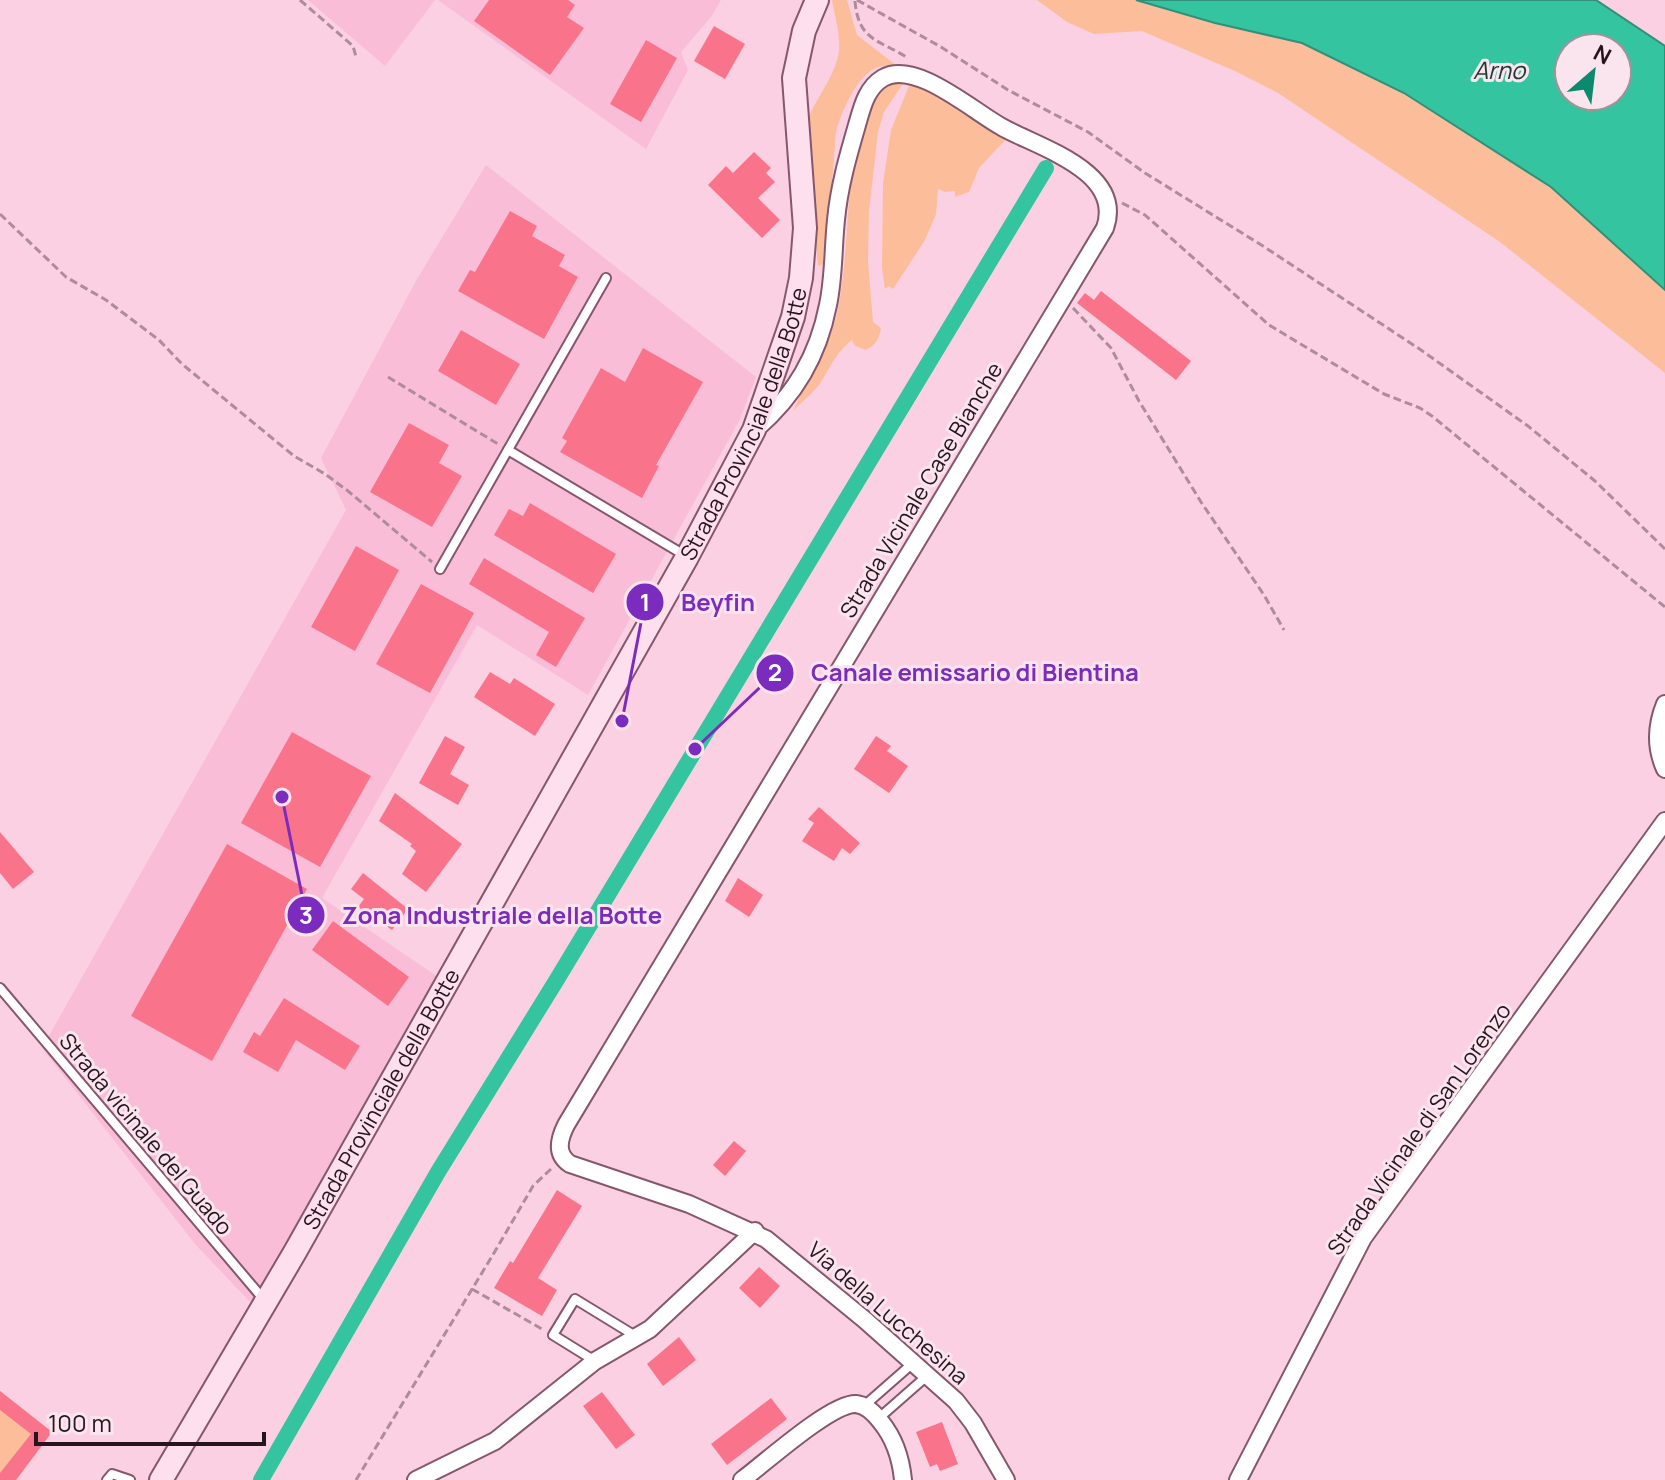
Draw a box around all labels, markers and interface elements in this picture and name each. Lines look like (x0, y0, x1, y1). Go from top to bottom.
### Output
north arrow (1553, 32, 1633, 112)
text: N (1588, 37, 1616, 71)
water label: Arno (1473, 53, 1527, 86)
street label: Strada Provinciale della Botte (673, 285, 814, 566)
street label: Strada Vicinale Case Bianche (833, 357, 1009, 623)
callout: Beyfin (625, 578, 771, 626)
text: 1 (640, 585, 650, 618)
text: Beyfin (681, 585, 755, 618)
callout: Canale emissario di Bientina (755, 649, 1155, 697)
text: 2 (768, 655, 782, 688)
text: Canale emissario di Bientina (811, 655, 1139, 688)
callout: Zona Industriale della Botte (286, 891, 678, 939)
text: 3 (299, 898, 313, 931)
text: Zona Industriale della Botte (342, 898, 662, 931)
street label: Strada Provinciale della Botte (296, 963, 467, 1235)
street label: Strada Vicinale di San Lorenzo (1320, 997, 1518, 1261)
street label: Strada vicinale del Guado (53, 1027, 239, 1241)
street label: Via della Lucchesina (801, 1235, 975, 1391)
scale bar (36, 1396, 264, 1446)
text: 100 m (48, 1406, 112, 1439)

